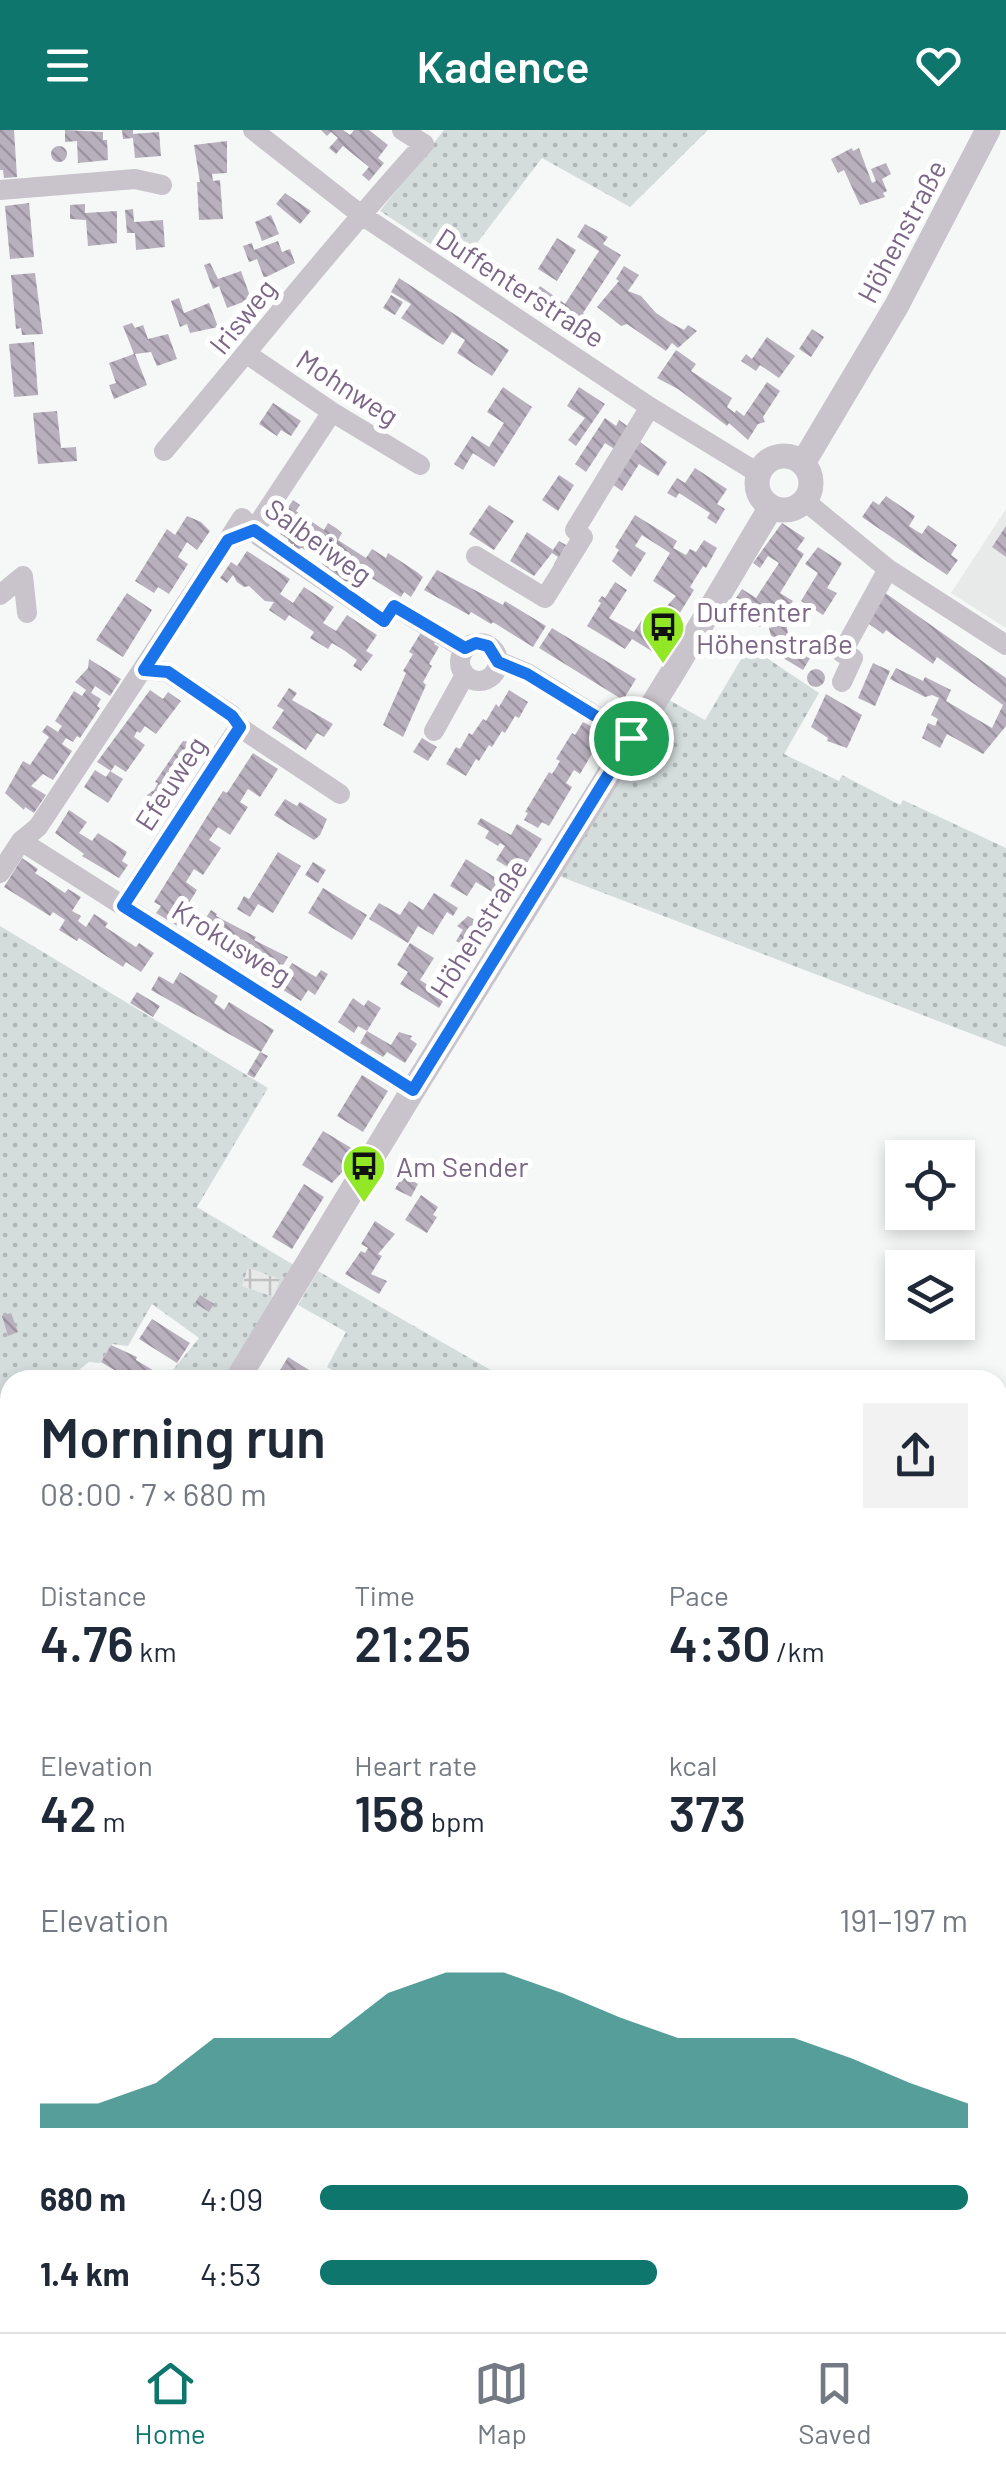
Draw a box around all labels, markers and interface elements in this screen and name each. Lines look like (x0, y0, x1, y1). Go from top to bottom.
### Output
icon: menu (40, 38, 95, 93)
text: Kadence (416, 38, 590, 92)
icon: heart (911, 38, 966, 93)
street label: Höhenstraße (849, 154, 953, 308)
street label: Duffenterstraße (430, 220, 612, 354)
street label: Irisweg (201, 272, 283, 360)
street label: Mohnweg (291, 341, 405, 433)
street label: Salbeiweg (259, 491, 379, 591)
place label: Duffenter Höhenstraße (696, 594, 853, 660)
bus stop icon: Duffenter Höhenstraße (640, 604, 686, 665)
pin (589, 696, 674, 781)
icon: arrive (604, 711, 659, 766)
street label: Efeuweg (127, 730, 213, 836)
street label: Höhenstraße (422, 852, 534, 1004)
street label: Krokusweg (166, 892, 298, 992)
map controls (885, 1140, 975, 1340)
button: locate (885, 1140, 975, 1230)
bus stop icon: Am Sender (341, 1143, 387, 1204)
place label: Am Sender (396, 1149, 528, 1183)
button: layers (885, 1250, 975, 1340)
text: Morning run (40, 1403, 326, 1469)
button: share (863, 1403, 968, 1508)
text: 08:00 · 7 × 680 m (40, 1474, 267, 1512)
text: Distance (40, 1578, 147, 1612)
text: Time (354, 1578, 415, 1612)
text: Pace (669, 1578, 729, 1612)
text: 4.76 (40, 1612, 134, 1672)
text: 21:25 (354, 1612, 471, 1672)
text: 4:30 (669, 1612, 771, 1672)
text: km (134, 1634, 177, 1668)
text: /km (771, 1634, 825, 1668)
text: Elevation (40, 1748, 153, 1782)
text: Heart rate (354, 1748, 477, 1782)
text: kcal (669, 1748, 717, 1782)
text: 42 (40, 1782, 97, 1842)
text: 158 (354, 1782, 425, 1842)
text: 373 (669, 1782, 746, 1842)
text: m (97, 1804, 126, 1838)
text: bpm (425, 1804, 485, 1838)
text: Elevation (40, 1900, 169, 1938)
text: 191–197 m (839, 1900, 968, 1938)
text: 680 m (40, 2179, 126, 2217)
text: 4:09 (200, 2179, 263, 2217)
text: 1.4 km (40, 2254, 130, 2292)
text: 4:53 (200, 2254, 261, 2292)
tab: Home (134, 2356, 206, 2450)
tab: Map (474, 2356, 529, 2450)
tab: Saved (798, 2356, 872, 2450)

